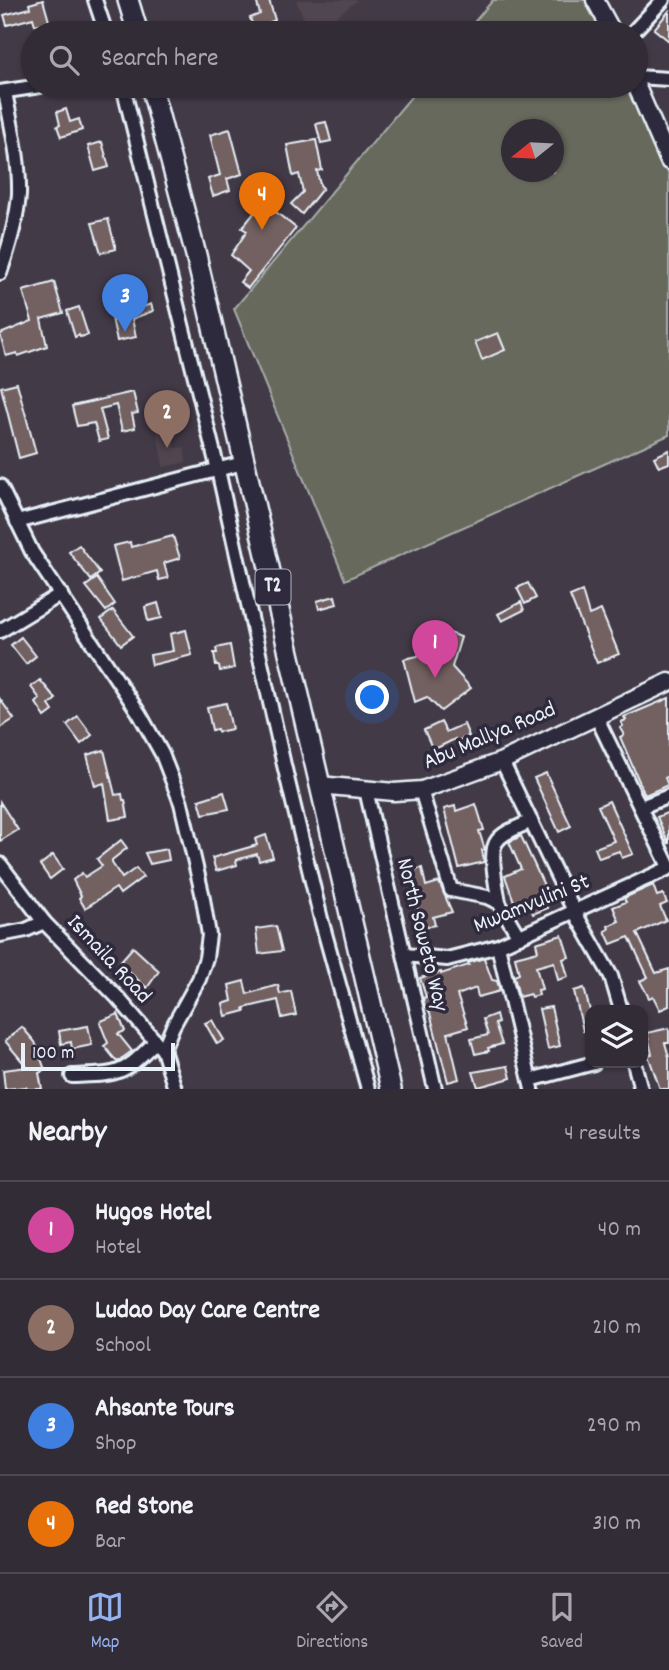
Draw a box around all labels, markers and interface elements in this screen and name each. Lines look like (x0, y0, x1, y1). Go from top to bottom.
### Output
search box (21, 21, 648, 98)
icon: search (45, 41, 83, 79)
text: Search here (101, 41, 219, 78)
north arrow (501, 119, 564, 182)
pin: 4 (239, 172, 285, 230)
pin: 3 (102, 274, 148, 332)
pin: 2 (144, 390, 190, 448)
road number: T2 (256, 570, 290, 604)
pin: 1 (412, 620, 458, 678)
your location (355, 680, 389, 714)
street label: Abu Mallya Road (419, 694, 561, 780)
street label: North Soweto Way (386, 855, 456, 1016)
street label: Mwamvulini St (469, 867, 595, 943)
street label: Ismaila Road (58, 908, 158, 1012)
map controls (585, 1005, 648, 1068)
button: layers (585, 1005, 648, 1068)
scale bar (21, 1040, 175, 1072)
text: 100 m (32, 1041, 74, 1068)
text: Nearby (28, 1113, 106, 1156)
text: 4 results (564, 1118, 641, 1151)
text: Hugos Hotel (95, 1195, 211, 1232)
text: 1 (48, 1214, 54, 1247)
text: 40 m (598, 1214, 641, 1247)
text: Hotel (95, 1232, 141, 1265)
text: Ludao Day Care Centre (95, 1293, 320, 1330)
text: 2 (46, 1312, 56, 1345)
text: 210 m (592, 1312, 641, 1345)
text: School (95, 1330, 151, 1363)
text: Ahsante Tours (95, 1391, 235, 1428)
text: 3 (46, 1410, 56, 1443)
text: 290 m (587, 1410, 641, 1443)
text: Shop (95, 1428, 137, 1461)
text: Red Stone (95, 1489, 193, 1526)
text: 4 (46, 1508, 56, 1541)
text: 310 m (592, 1508, 641, 1541)
text: Bar (95, 1526, 125, 1559)
tab: Map (86, 1588, 124, 1657)
tab: Directions (296, 1588, 368, 1657)
tab: Saved (540, 1588, 583, 1657)

